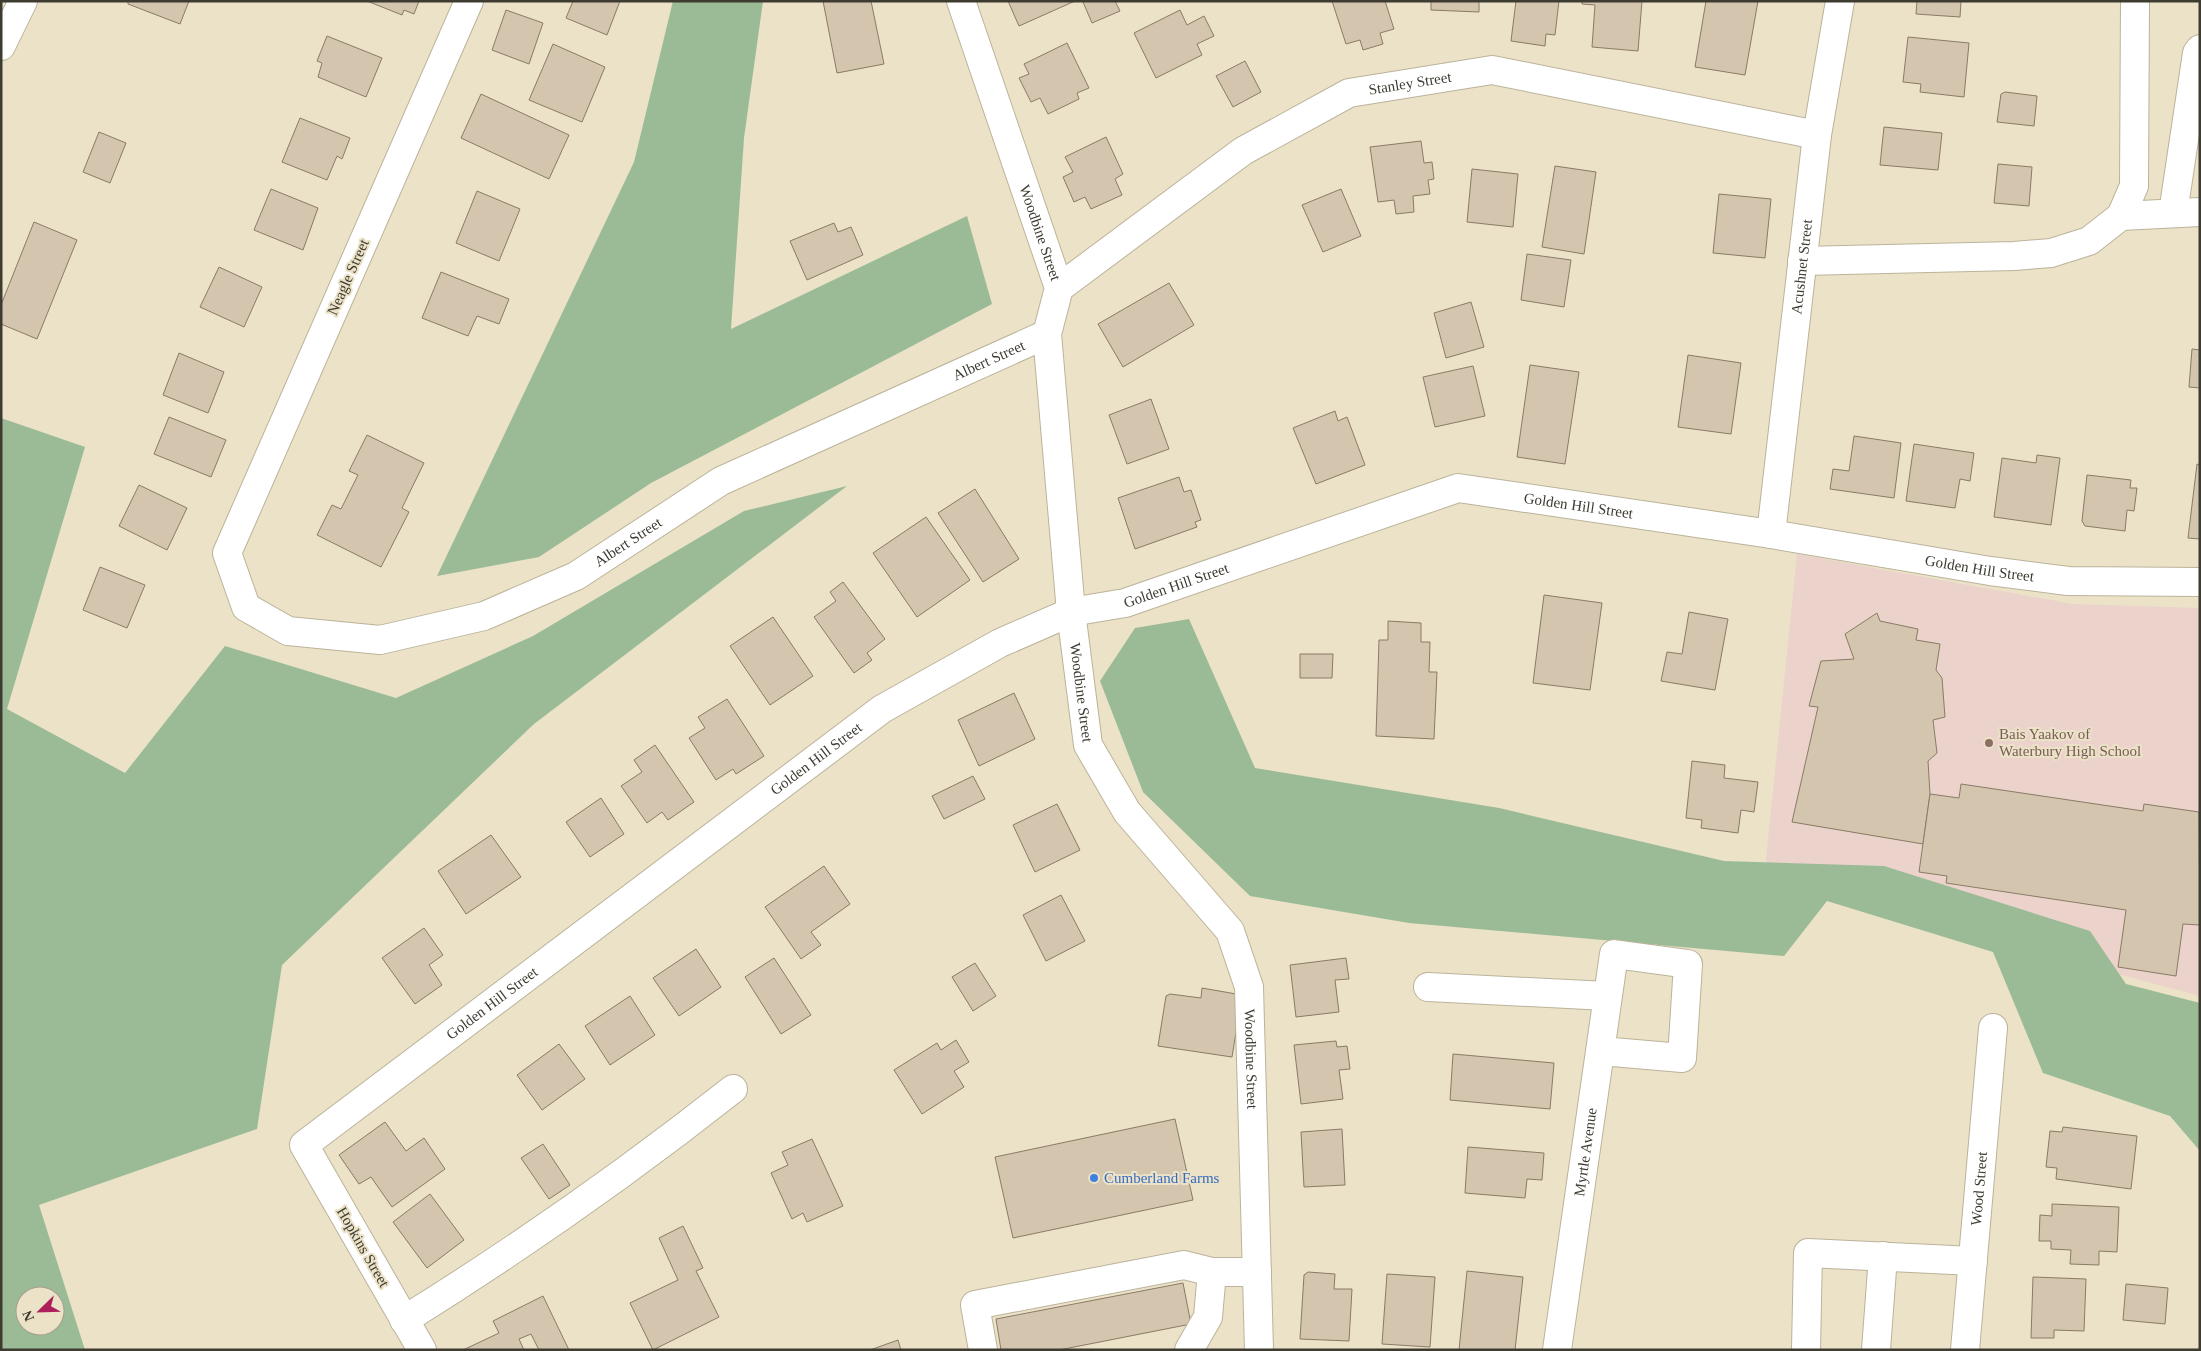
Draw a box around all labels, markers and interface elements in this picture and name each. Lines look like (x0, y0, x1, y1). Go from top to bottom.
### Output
street label: Stanley Street (1367, 69, 1453, 98)
street label: Woodbine Street (1016, 183, 1064, 284)
street label: Acushnet Street (1788, 218, 1815, 315)
street label: Neagle Street (324, 236, 372, 317)
street label: Albert Street (950, 337, 1028, 383)
street label: Golden Hill Street (1523, 490, 1635, 522)
street label: Albert Street (591, 514, 665, 570)
street label: Golden Hill Street (1924, 552, 2036, 585)
street label: Golden Hill Street (1121, 560, 1231, 611)
street label: Woodbine Street (1067, 642, 1096, 744)
street label: Golden Hill Street (767, 719, 866, 798)
place label: Bais Yaakov of Waterbury High School (1999, 726, 2141, 759)
marker: Bais Yaakov of Waterbury High School (1983, 737, 1995, 749)
street label: Golden Hill Street (443, 963, 541, 1043)
street label: Woodbine Street (1242, 1009, 1260, 1110)
street label: Myrtle Avenue (1571, 1106, 1600, 1197)
street label: Wood Street (1968, 1150, 1990, 1226)
place label: Cumberland Farms (1104, 1170, 1220, 1186)
marker: Cumberland Farms (1088, 1172, 1100, 1184)
street label: Hopkins Street (334, 1204, 393, 1291)
north arrow (15, 1286, 65, 1336)
text: N (20, 1308, 37, 1323)

